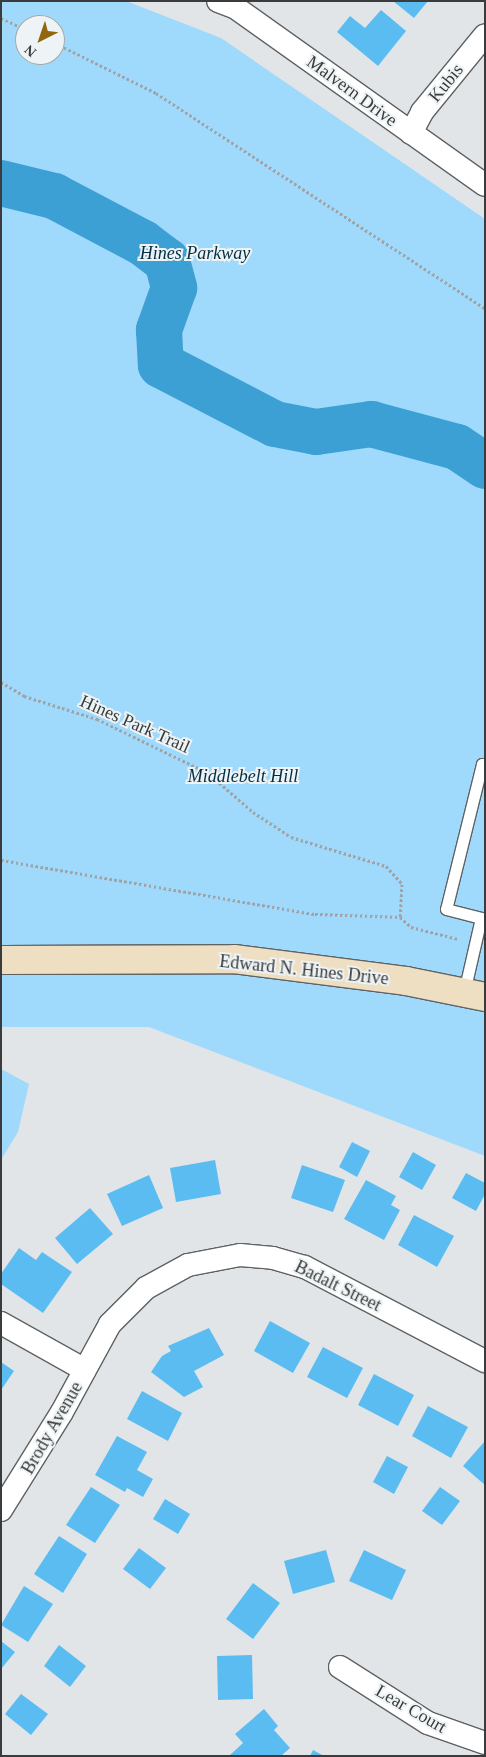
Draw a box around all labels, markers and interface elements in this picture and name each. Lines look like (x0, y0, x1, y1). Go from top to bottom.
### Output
north arrow (15, 15, 65, 65)
text: N (22, 42, 39, 60)
street label: Malvern Drive (303, 51, 401, 131)
street label: Kubis (424, 59, 468, 107)
park label: Hines Parkway (140, 242, 250, 264)
street label: Hines Park Trail (77, 690, 193, 758)
park label: Middlebelt Hill (188, 765, 298, 787)
street label: Edward N. Hines Drive (218, 950, 390, 990)
street label: Badalt Street (291, 1256, 385, 1316)
street label: Brody Avenue (17, 1378, 87, 1478)
street label: Lear Court (372, 1680, 450, 1738)

